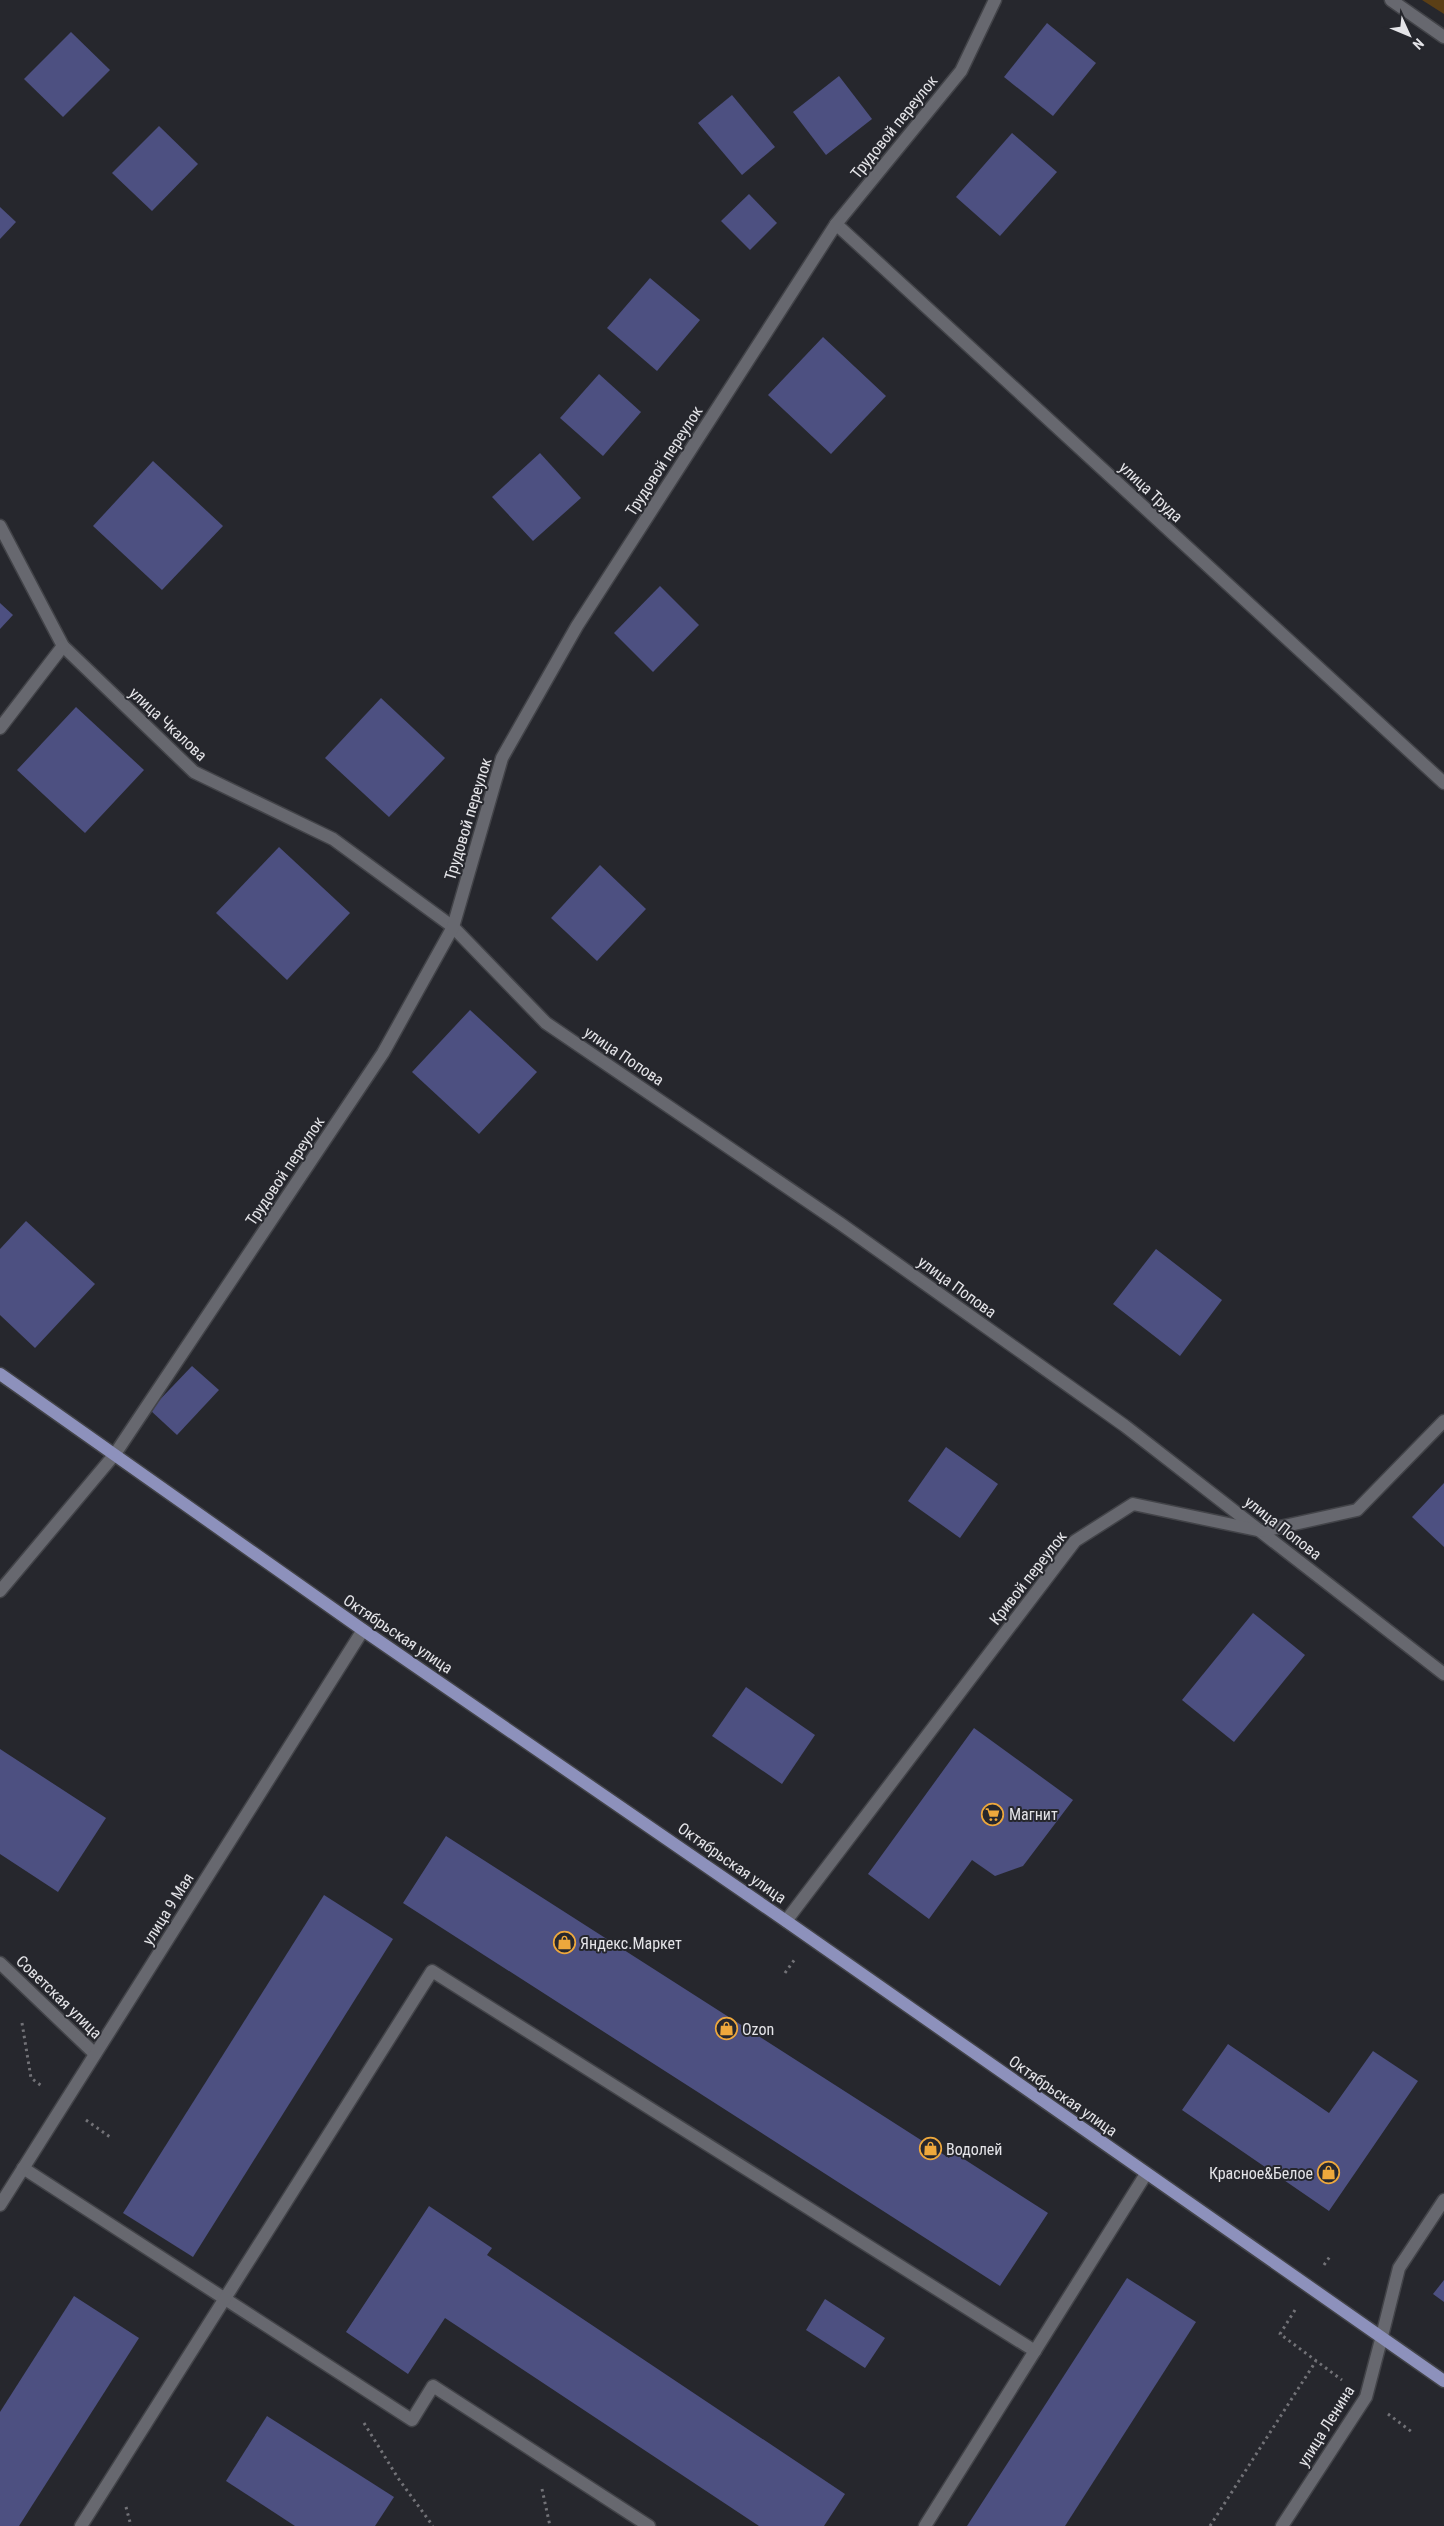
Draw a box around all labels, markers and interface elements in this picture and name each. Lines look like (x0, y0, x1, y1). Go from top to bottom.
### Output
north arrow (1384, 10, 1434, 60)
text: N (1410, 35, 1427, 53)
street label: Трудовой переулок (847, 71, 942, 182)
street label: Трудовой переулок (621, 402, 707, 520)
street label: улица Труда (1115, 458, 1187, 526)
street label: улица Чкалова (125, 683, 211, 765)
street label: Трудовой переулок (440, 755, 496, 883)
street label: улица Попова (580, 1022, 668, 1090)
street label: Трудовой переулок (242, 1113, 329, 1229)
street label: улица Попова (914, 1252, 1000, 1322)
street label: улица Попова (1241, 1492, 1325, 1564)
street label: Кривой переулок (985, 1527, 1071, 1629)
street label: Октябрьская улица (340, 1590, 456, 1678)
supermarket icon: Магнит (981, 1802, 1005, 1826)
place label: Магнит (1009, 1805, 1058, 1824)
street label: Октябрьская улица (674, 1819, 790, 1907)
street label: улица 9 Мая (138, 1869, 198, 1949)
shop icon: Яндекс.Маркет (552, 1931, 576, 1955)
place label: Яндекс.Маркет (580, 1934, 682, 1953)
street label: Советская улица (12, 1951, 106, 2043)
shop icon: Ozon (714, 2017, 738, 2041)
place label: Ozon (742, 2020, 774, 2039)
street label: Октябрьская улица (1005, 2052, 1121, 2140)
shop icon: Водолей (918, 2137, 942, 2161)
place label: Водолей (946, 2140, 1003, 2159)
shop icon: Красное&Белое (1317, 2161, 1341, 2185)
place label: Красное&Белое (1209, 2164, 1313, 2183)
street label: улица Ленина (1294, 2382, 1358, 2470)

